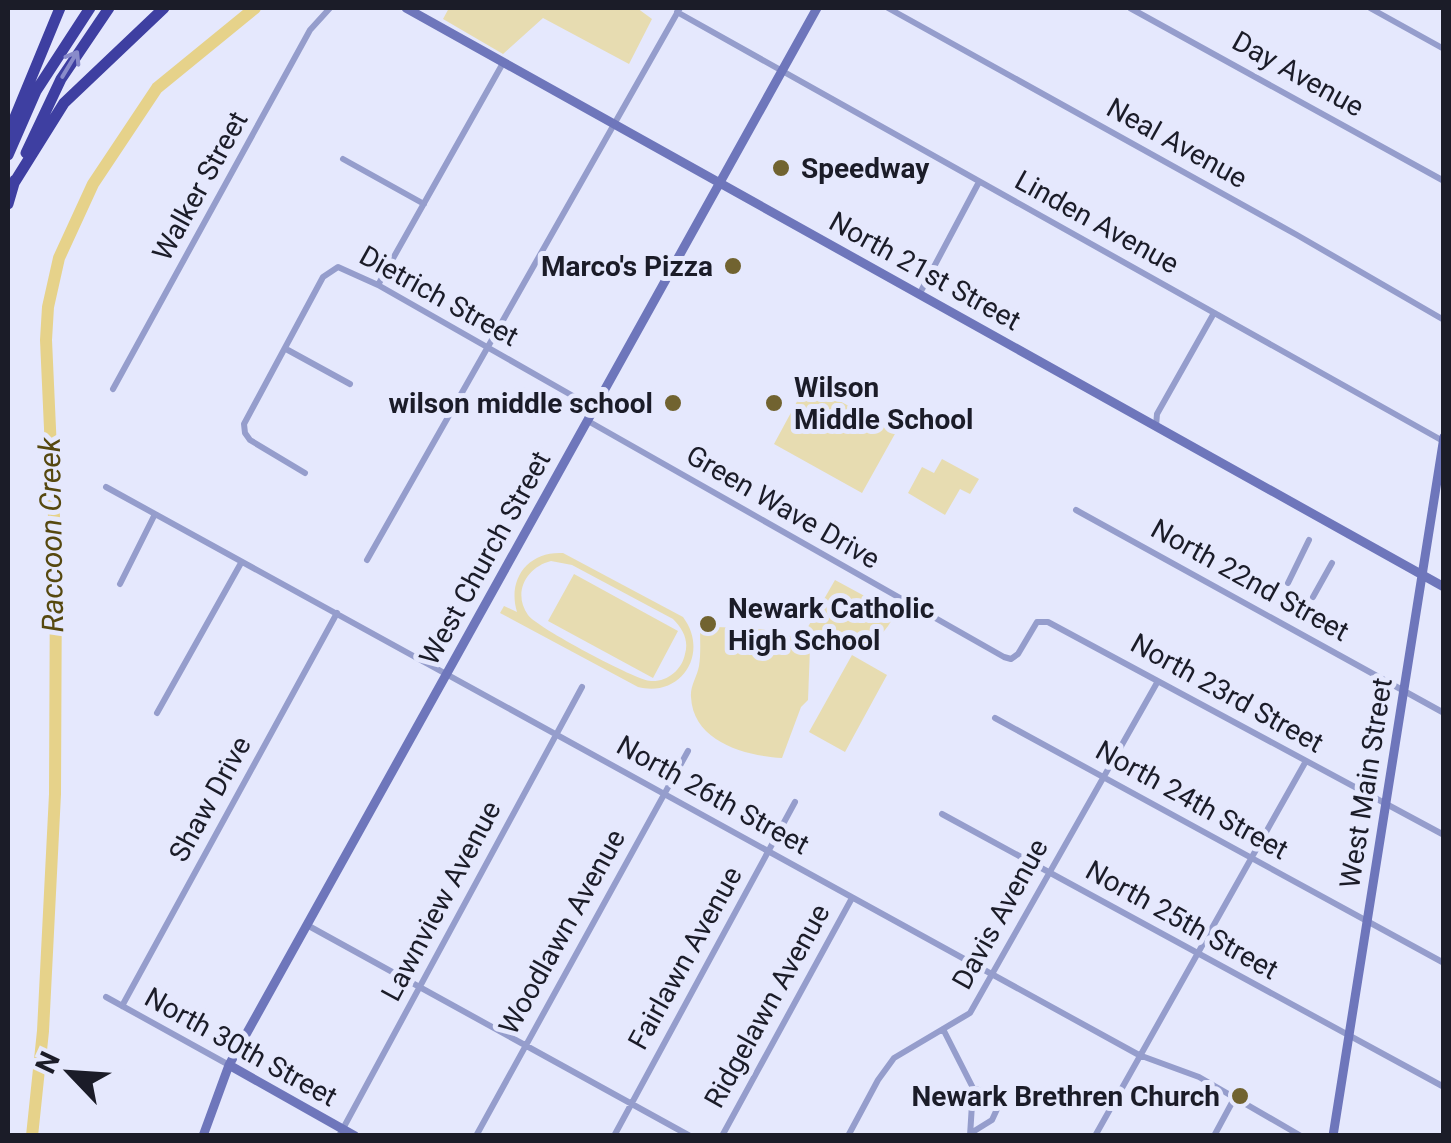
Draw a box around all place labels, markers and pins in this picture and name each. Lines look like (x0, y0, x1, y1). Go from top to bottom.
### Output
place label: Speedway (801, 152, 930, 185)
marker: Speedway (770, 157, 792, 179)
place label: Marco's Pizza (541, 250, 713, 283)
marker: Marco's Pizza (722, 255, 744, 277)
place label: Wilson Middle School (794, 371, 973, 436)
place label: wilson middle school (388, 387, 653, 420)
marker: wilson middle school (662, 392, 684, 414)
marker: Wilson Middle School (763, 392, 785, 414)
place label: Newark Catholic High School (728, 592, 934, 657)
marker: Newark Catholic High School (697, 613, 719, 635)
place label: Newark Brethren Church (912, 1080, 1220, 1113)
marker: Newark Brethren Church (1229, 1085, 1251, 1107)

